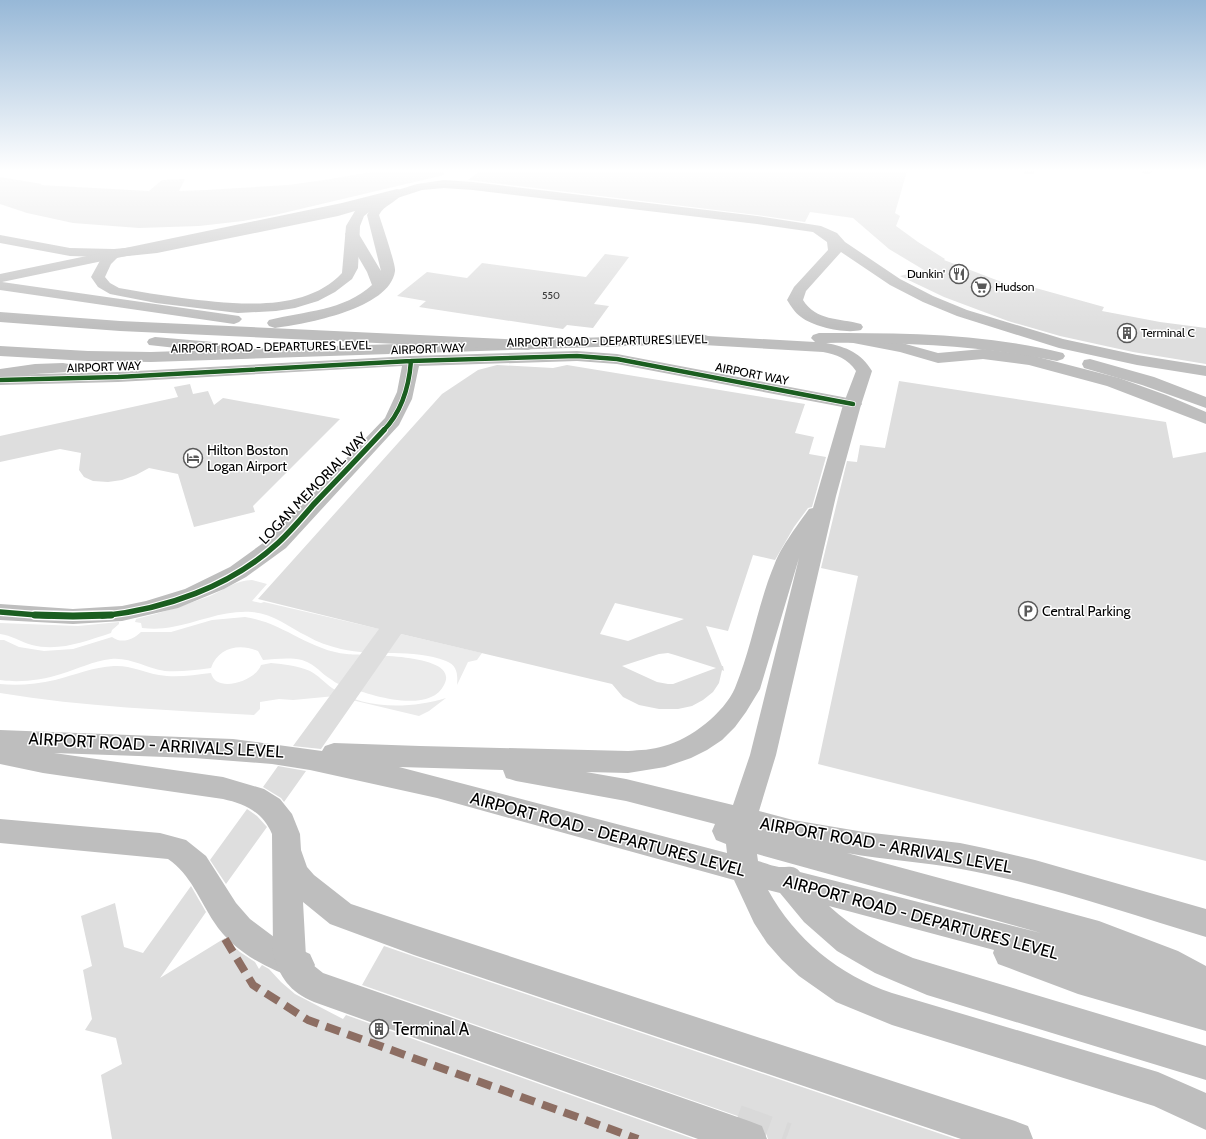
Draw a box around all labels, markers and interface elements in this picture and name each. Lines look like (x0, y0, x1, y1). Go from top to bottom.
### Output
restaurant icon: Dunkin' (948, 263, 970, 285)
place label: Dunkin' (907, 266, 945, 281)
supermarket icon: Hudson (970, 276, 992, 298)
place label: Hudson (995, 279, 1035, 294)
house number: 550 (542, 289, 560, 302)
building icon: Terminal C (1116, 322, 1138, 344)
place label: Terminal C (1141, 325, 1195, 340)
street label: AIRPORT ROAD - DEPARTURES LEVEL (507, 331, 707, 350)
street label: AIRPORT ROAD - DEPARTURES LEVEL (171, 337, 371, 356)
street label: AIRPORT WAY (391, 340, 466, 357)
street label: AIRPORT WAY (67, 358, 142, 375)
street label: AIRPORT WAY (714, 359, 790, 388)
street label: LOGAN MEMORIAL WAY (255, 427, 372, 548)
place label: Hilton Boston Logan Airport (207, 441, 289, 475)
hotel icon: Hilton Boston Logan Airport (182, 447, 204, 469)
parking icon: Central Parking (1017, 600, 1039, 622)
place label: Central Parking (1042, 602, 1132, 620)
street label: AIRPORT ROAD - ARRIVALS LEVEL (28, 728, 285, 762)
street label: AIRPORT ROAD - DEPARTURES LEVEL (468, 788, 748, 881)
street label: AIRPORT ROAD - ARRIVALS LEVEL (758, 813, 1014, 877)
street label: AIRPORT ROAD - DEPARTURES LEVEL (781, 871, 1061, 964)
building icon: Terminal A (368, 1018, 390, 1040)
place label: Terminal A (393, 1019, 470, 1039)

